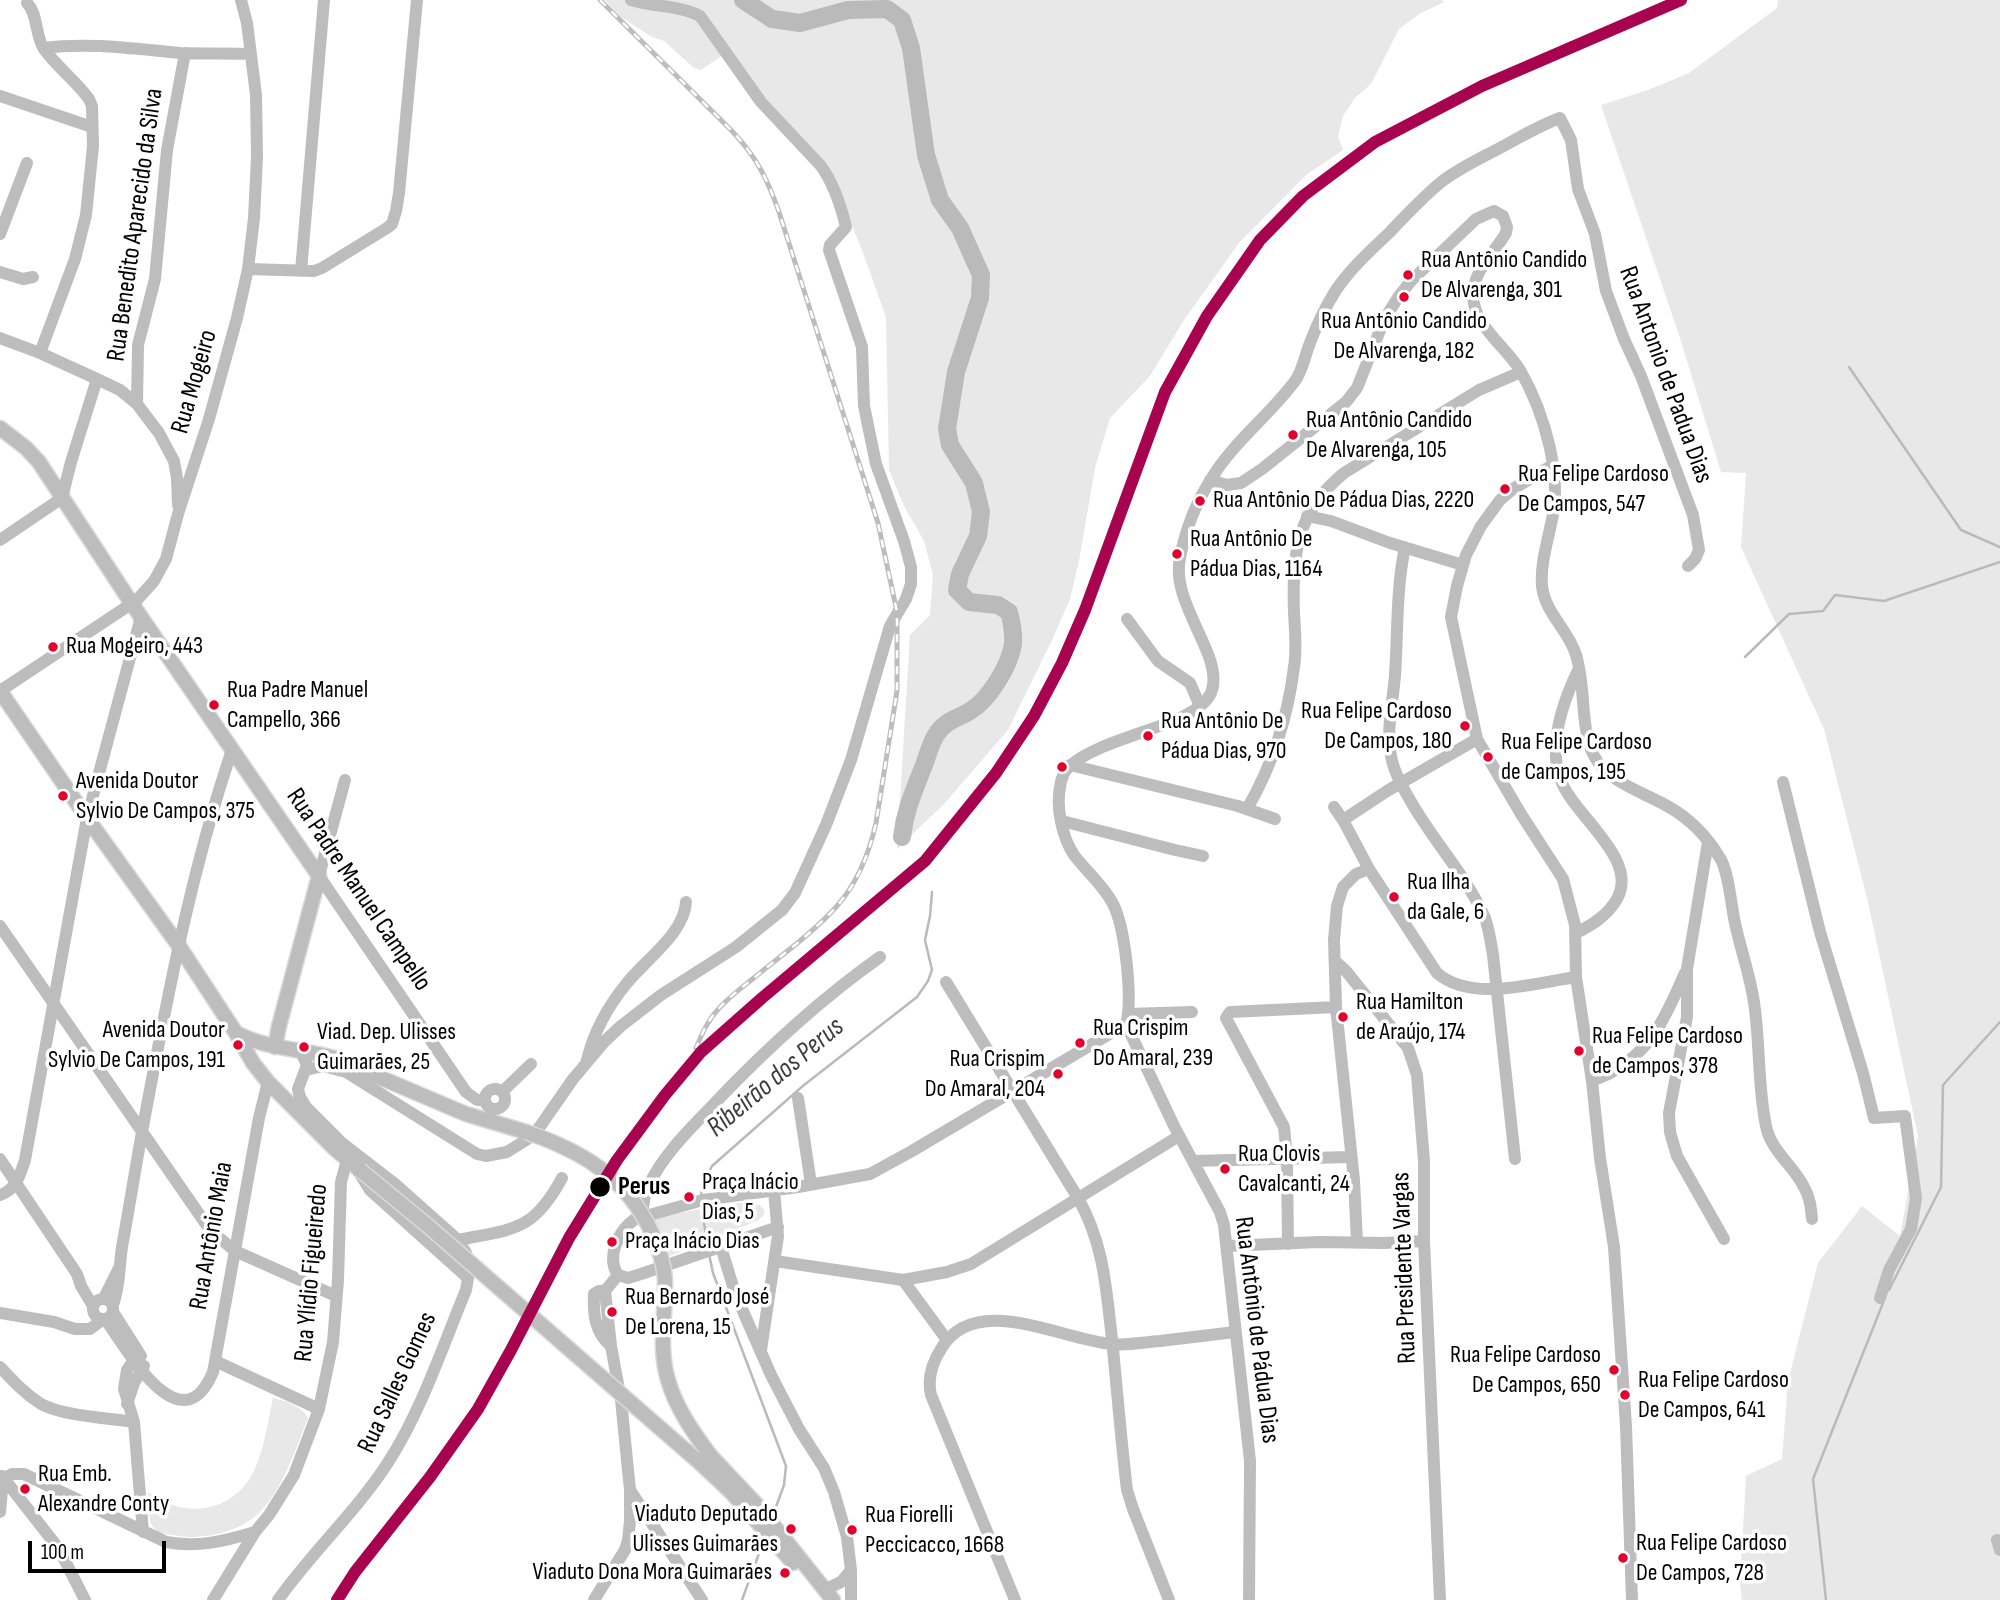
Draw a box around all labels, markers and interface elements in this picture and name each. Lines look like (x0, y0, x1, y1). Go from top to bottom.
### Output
street label: Rua Benedito Aparecido da Silva (101, 87, 171, 363)
place label: Rua Antônio Candido De Alvarenga, 301 (1421, 247, 1587, 303)
street label: Rua Antonio de Padua Dias (1611, 262, 1719, 488)
marker: Rua Antônio Candido De Alvarenga, 301 (1401, 268, 1415, 282)
marker: Rua Antônio Candido De Alvarenga, 182 (1397, 290, 1411, 304)
place label: Rua Antônio Candido De Alvarenga, 182 (1321, 308, 1487, 364)
street label: Rua Mogeiro (165, 326, 225, 438)
place label: Rua Antônio Candido De Alvarenga, 105 (1306, 407, 1472, 463)
marker: Rua Antônio Candido De Alvarenga, 105 (1286, 428, 1300, 442)
place label: Rua Felipe Cardoso De Campos, 547 (1518, 461, 1669, 517)
marker: Rua Felipe Cardoso De Campos, 547 (1498, 482, 1512, 496)
place label: Rua Antônio De Pádua Dias, 2220 (1213, 487, 1474, 515)
marker: Rua Antônio De Pádua Dias, 2220 (1193, 494, 1207, 508)
place label: Rua Antônio De Pádua Dias, 1164 (1190, 526, 1322, 582)
marker: Rua Antônio De Pádua Dias, 1164 (1170, 547, 1184, 561)
place label: Rua Mogeiro, 443 (66, 633, 203, 661)
marker: Rua Mogeiro, 443 (46, 640, 60, 654)
place label: Rua Padre Manuel Campello, 366 (227, 677, 368, 733)
marker: Rua Padre Manuel Campello, 366 (207, 698, 221, 712)
place label: Rua Felipe Cardoso De Campos, 180 (1301, 698, 1452, 754)
place label: Rua Antônio De Pádua Dias, 970 (1161, 708, 1287, 764)
marker: Rua Felipe Cardoso De Campos, 180 (1458, 719, 1472, 733)
marker: Rua Antônio De Pádua Dias, 970 (1141, 729, 1155, 743)
place label: Rua Felipe Cardoso de Campos, 195 (1501, 729, 1652, 785)
marker: Rua Felipe Cardoso de Campos, 195 (1481, 750, 1495, 764)
unlabelled marker (1055, 760, 1069, 774)
place label: Avenida Doutor Sylvio De Campos, 375 (76, 768, 255, 824)
street label: Rua Padre Manuel Campello (279, 783, 437, 997)
marker: Avenida Doutor Sylvio De Campos, 375 (56, 789, 70, 803)
place label: Rua Ilha da Gale, 6 (1407, 869, 1484, 925)
marker: Rua Ilha da Gale, 6 (1387, 890, 1401, 904)
place label: Rua Hamilton de Araújo, 174 (1356, 989, 1465, 1045)
marker: Rua Hamilton de Araújo, 174 (1336, 1010, 1350, 1024)
water label: Ribeirão dos Perus (701, 1011, 851, 1145)
place label: Rua Crispim Do Amaral, 239 (1093, 1015, 1213, 1071)
place label: Avenida Doutor Sylvio De Campos, 191 (48, 1017, 225, 1073)
place label: Viad. Dep. Ulisses Guimarães, 25 (317, 1019, 456, 1075)
place label: Rua Felipe Cardoso de Campos, 378 (1592, 1023, 1743, 1079)
marker: Rua Crispim Do Amaral, 239 (1073, 1036, 1087, 1050)
marker: Avenida Doutor Sylvio De Campos, 191 (231, 1038, 245, 1052)
marker: Viad. Dep. Ulisses Guimarães, 25 (297, 1040, 311, 1054)
marker: Rua Felipe Cardoso de Campos, 378 (1572, 1044, 1586, 1058)
place label: Rua Crispim Do Amaral, 204 (925, 1046, 1045, 1102)
marker: Rua Crispim Do Amaral, 204 (1051, 1067, 1065, 1081)
place label: Rua Clovis Cavalcanti, 24 (1238, 1141, 1350, 1197)
street label: Rua Antônio Maia (184, 1160, 240, 1312)
marker: Rua Clovis Cavalcanti, 24 (1218, 1162, 1232, 1176)
place label: Praça Inácio Dias, 5 (702, 1169, 799, 1225)
place label: Perus (618, 1171, 670, 1203)
street label: Rua Presidente Vargas (1386, 1172, 1424, 1364)
marker: Perus (588, 1175, 612, 1199)
street label: Rua Ylídio Figueiredo (289, 1183, 335, 1363)
marker: Praça Inácio Dias, 5 (682, 1190, 696, 1204)
street label: Rua Antônio de Pádua Dias (1227, 1215, 1285, 1445)
place label: Praça Inácio Dias (625, 1228, 760, 1256)
marker: Praça Inácio Dias (605, 1235, 619, 1249)
place label: Rua Bernardo José De Lorena, 15 (625, 1284, 769, 1340)
marker: Rua Bernardo José De Lorena, 15 (605, 1305, 619, 1319)
street label: Rua Salles Gomes (352, 1308, 444, 1458)
place label: Rua Felipe Cardoso De Campos, 650 (1450, 1342, 1601, 1398)
marker: Rua Felipe Cardoso De Campos, 650 (1607, 1363, 1621, 1377)
place label: Rua Felipe Cardoso De Campos, 641 (1638, 1367, 1789, 1423)
marker: Rua Felipe Cardoso De Campos, 641 (1618, 1388, 1632, 1402)
place label: Rua Emb. Alexandre Conty (38, 1461, 169, 1517)
marker: Rua Emb. Alexandre Conty (18, 1482, 32, 1496)
place label: Viaduto Deputado Ulisses Guimarães (632, 1501, 778, 1557)
place label: Rua Fiorelli Peccicacco, 1668 (865, 1502, 1004, 1558)
marker: Viaduto Deputado Ulisses Guimarães (784, 1522, 798, 1536)
marker: Rua Fiorelli Peccicacco, 1668 (845, 1523, 859, 1537)
scale bar (32, 1526, 170, 1570)
place label: Rua Felipe Cardoso De Campos, 728 (1636, 1530, 1787, 1586)
text: 100 m (41, 1540, 84, 1565)
marker: Rua Felipe Cardoso De Campos, 728 (1616, 1551, 1630, 1565)
place label: Viaduto Dona Mora Guimarães (533, 1559, 772, 1587)
marker: Viaduto Dona Mora Guimarães (778, 1566, 792, 1580)

